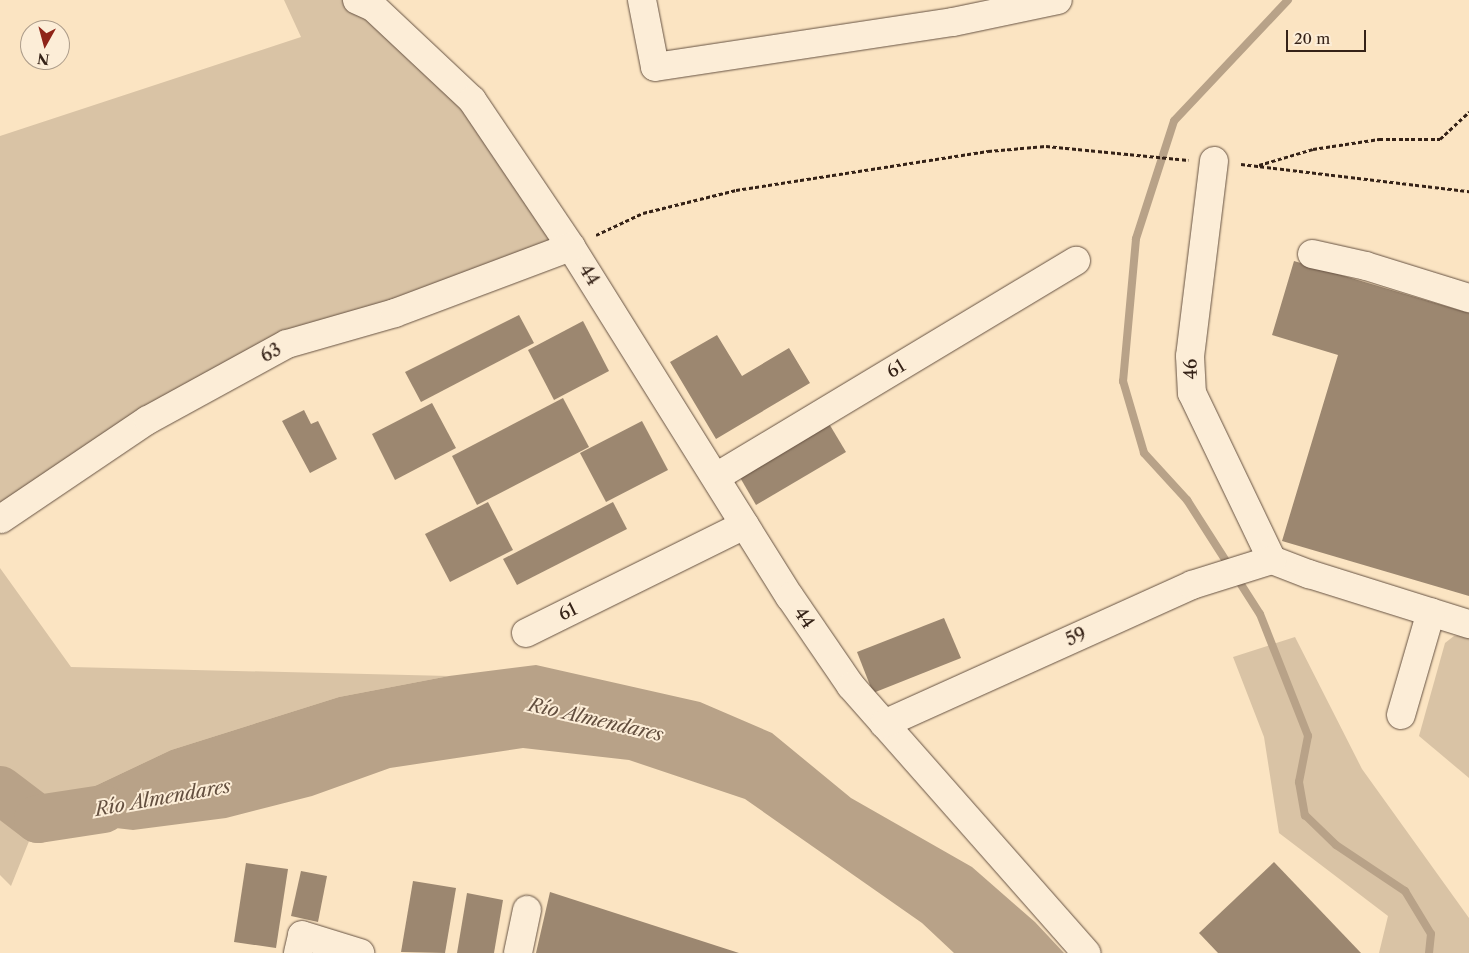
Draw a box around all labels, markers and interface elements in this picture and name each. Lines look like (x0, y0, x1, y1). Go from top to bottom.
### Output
north arrow (20, 20, 70, 70)
scale bar (1289, 20, 1369, 52)
text: 20 m (1294, 29, 1330, 48)
text: N (36, 49, 50, 69)
street label: 44 (574, 260, 604, 290)
street label: 63 (257, 339, 285, 367)
street label: 61 (883, 355, 909, 383)
street label: 46 (1180, 358, 1202, 380)
street label: 61 (555, 598, 581, 626)
street label: 44 (789, 603, 819, 633)
street label: 59 (1062, 623, 1090, 651)
water label: Río Almendares (526, 693, 666, 747)
water label: Río Almendares (93, 775, 233, 821)

